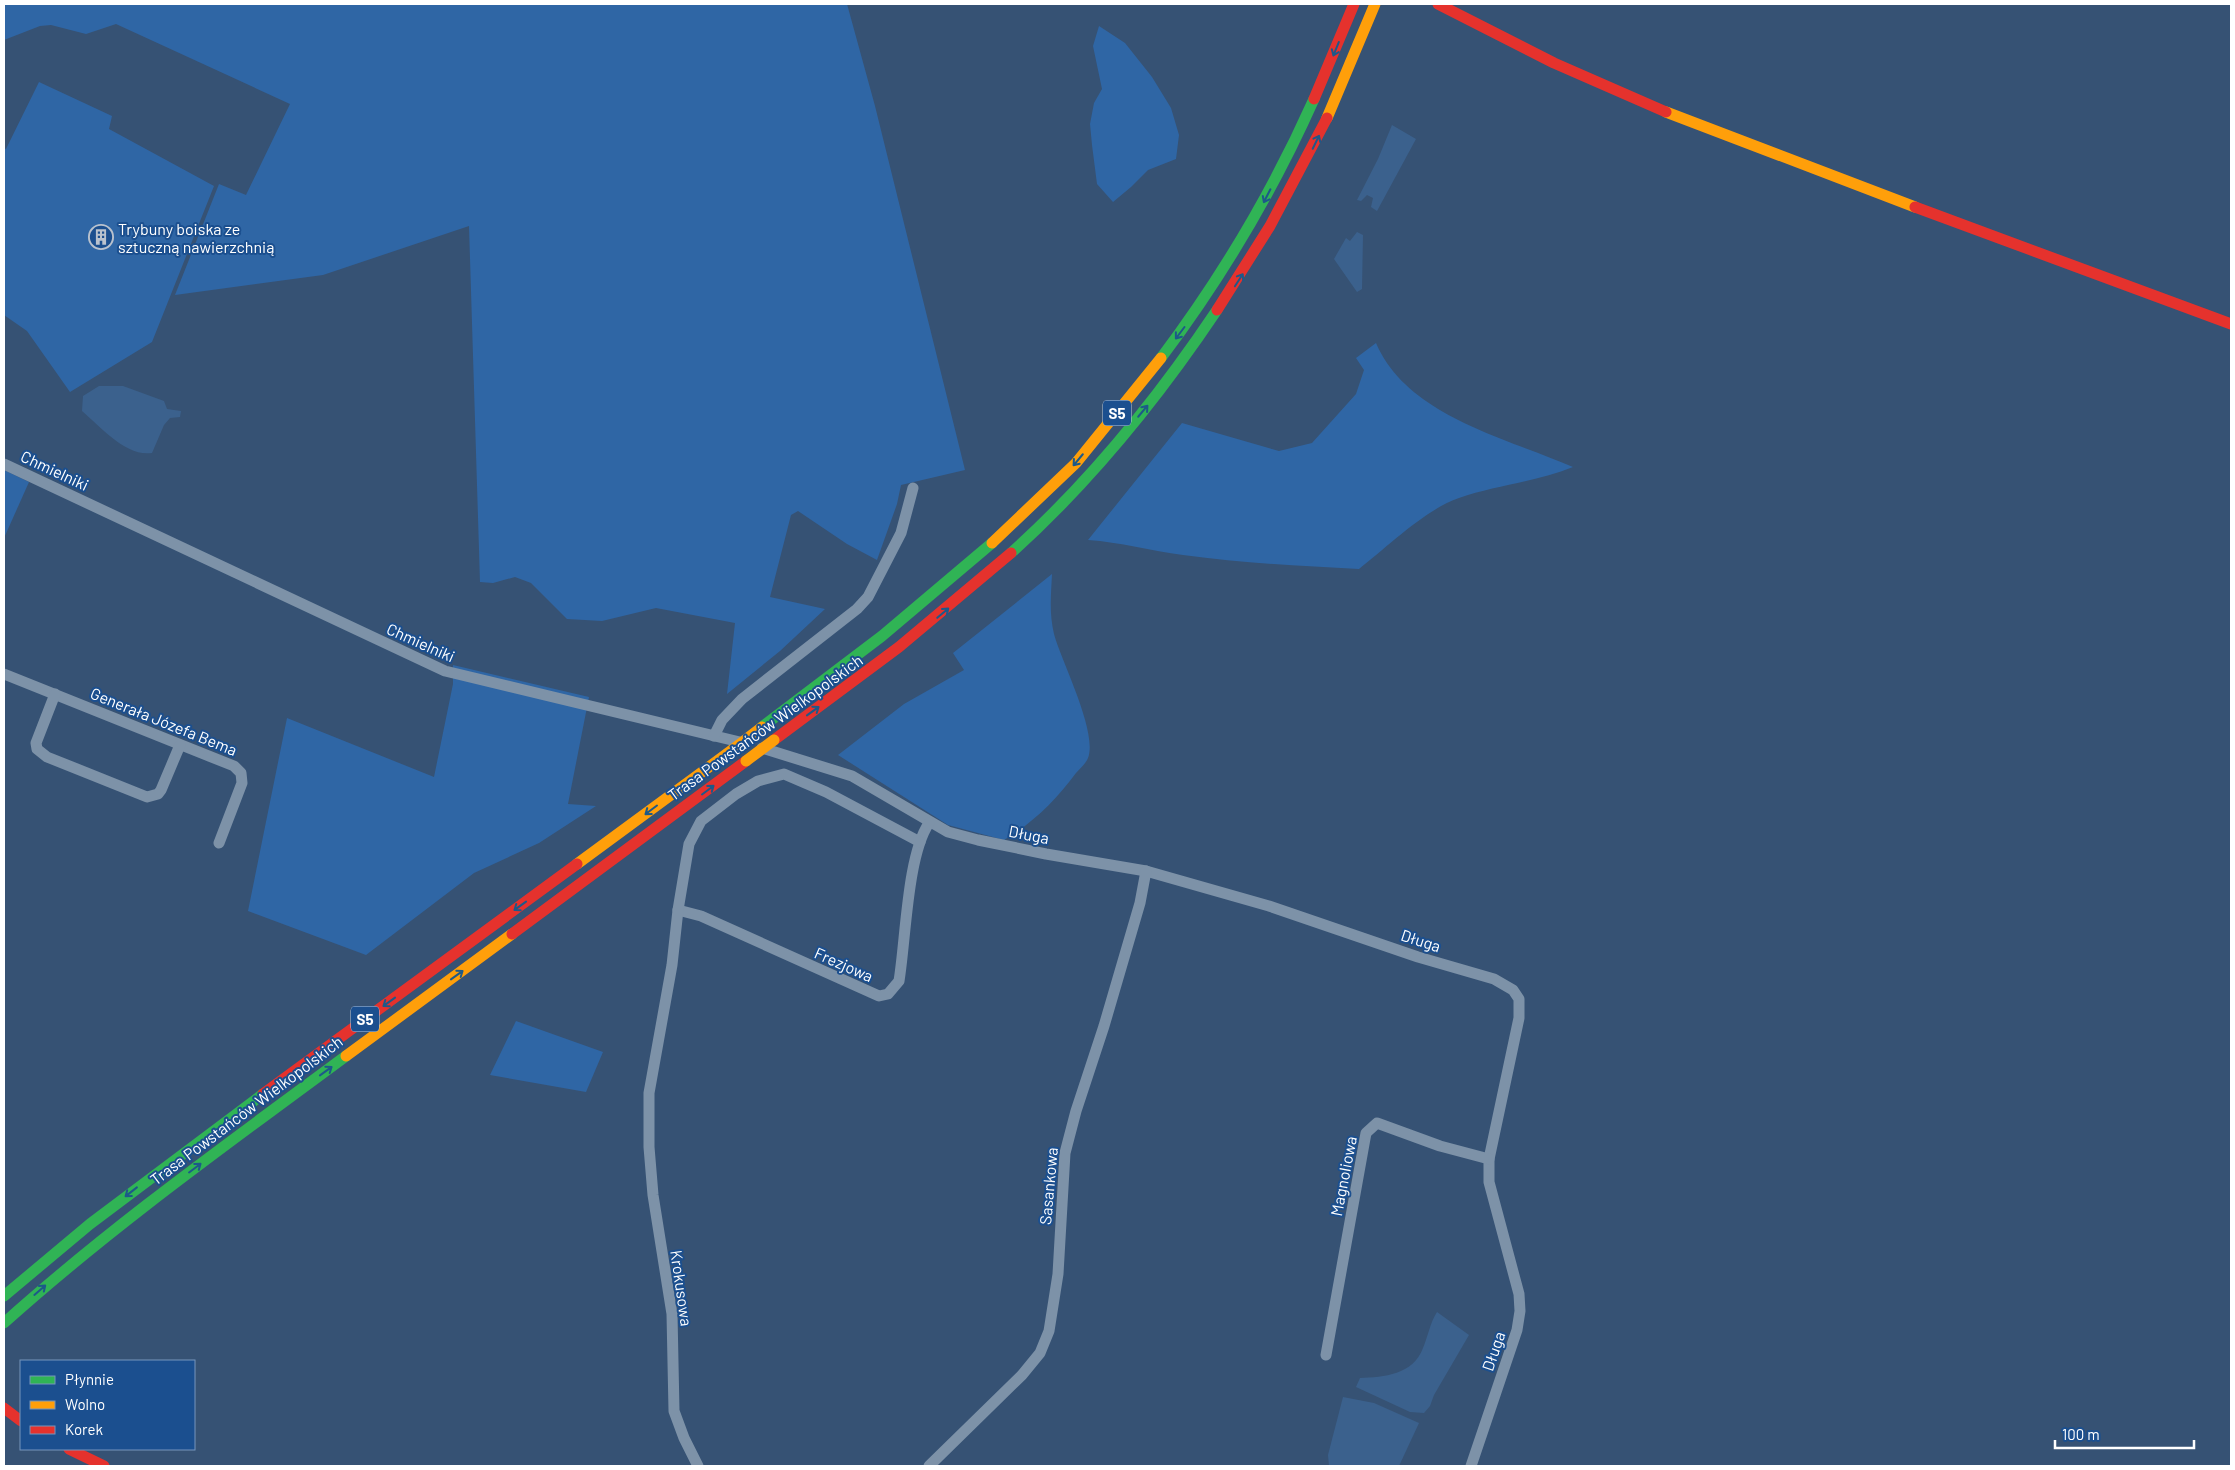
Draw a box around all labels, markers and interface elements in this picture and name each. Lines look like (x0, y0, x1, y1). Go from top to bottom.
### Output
one-way arrow (1331, 41, 1340, 56)
one-way arrow (1312, 135, 1321, 150)
one-way arrow (1262, 188, 1271, 203)
place label: Trybuny boiska ze sztuczną nawierzchnią (118, 219, 274, 256)
building icon: Trybuny boiska ze sztuczną nawierzchnią (88, 224, 114, 250)
one-way arrow (1234, 273, 1244, 287)
one-way arrow (1174, 326, 1185, 339)
road number: S5 (1103, 400, 1131, 426)
one-way arrow (1137, 405, 1148, 418)
street label: Chmielniki (18, 446, 92, 494)
one-way arrow (1073, 453, 1084, 466)
one-way arrow (936, 607, 949, 618)
street label: Chmielniki (384, 619, 458, 665)
street label: Trasa Powstańców Wielkopolskich (664, 650, 866, 804)
street label: Generała Józefa Bema (88, 683, 240, 759)
one-way arrow (806, 706, 819, 717)
one-way arrow (701, 784, 714, 795)
one-way arrow (644, 805, 658, 815)
street label: Długa (1007, 821, 1051, 847)
one-way arrow (513, 901, 527, 911)
street label: Długa (1399, 925, 1443, 955)
street label: Frezjowa (812, 943, 876, 985)
one-way arrow (450, 970, 464, 980)
one-way arrow (382, 997, 396, 1007)
road number: S5 (351, 1006, 379, 1032)
street label: Trasa Powstańców Wielkopolskich (146, 1031, 346, 1189)
one-way arrow (319, 1066, 333, 1076)
street label: Magnoliowa (1326, 1134, 1360, 1218)
street label: Sasankowa (1035, 1147, 1061, 1225)
one-way arrow (188, 1162, 201, 1173)
one-way arrow (125, 1187, 138, 1198)
street label: Krokusowa (667, 1249, 697, 1327)
one-way arrow (34, 1285, 47, 1296)
street label: Długa (1477, 1329, 1509, 1373)
legend (20, 1360, 195, 1450)
text: Płynnie (65, 1370, 114, 1388)
text: Wolno (65, 1395, 105, 1413)
scale bar (2055, 1418, 2194, 1450)
text: Korek (65, 1420, 103, 1438)
text: 100 m (2062, 1425, 2100, 1443)

